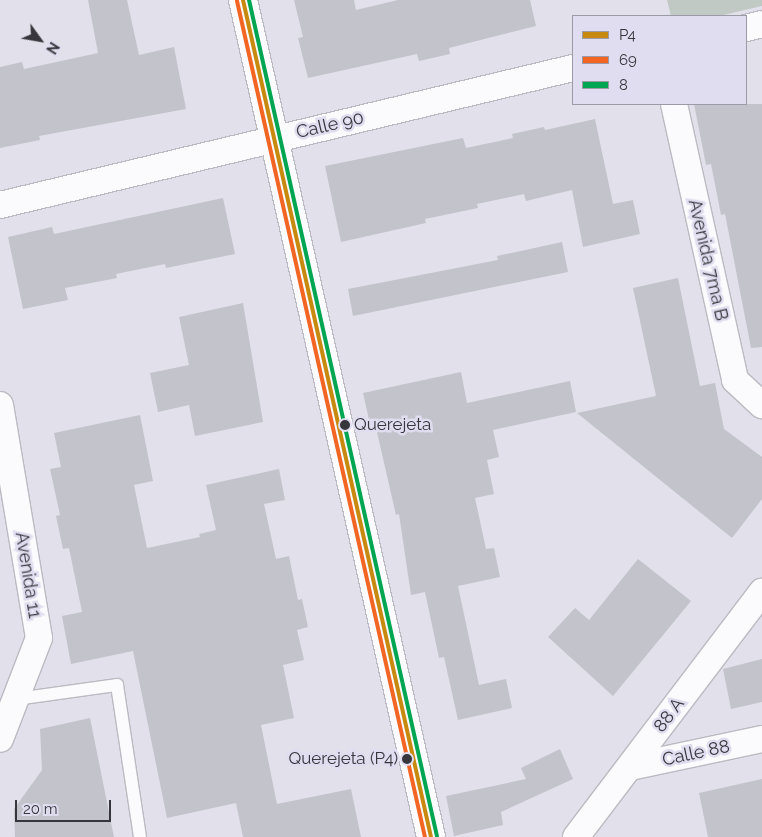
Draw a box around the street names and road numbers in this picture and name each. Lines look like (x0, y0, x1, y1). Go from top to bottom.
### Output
street label: Calle 90 (294, 107, 366, 143)
street label: Avenida 7ma B (684, 197, 732, 323)
street label: Avenida 11 (11, 530, 45, 620)
street label: 88 A (649, 693, 689, 737)
street label: Calle 88 (660, 735, 732, 771)

